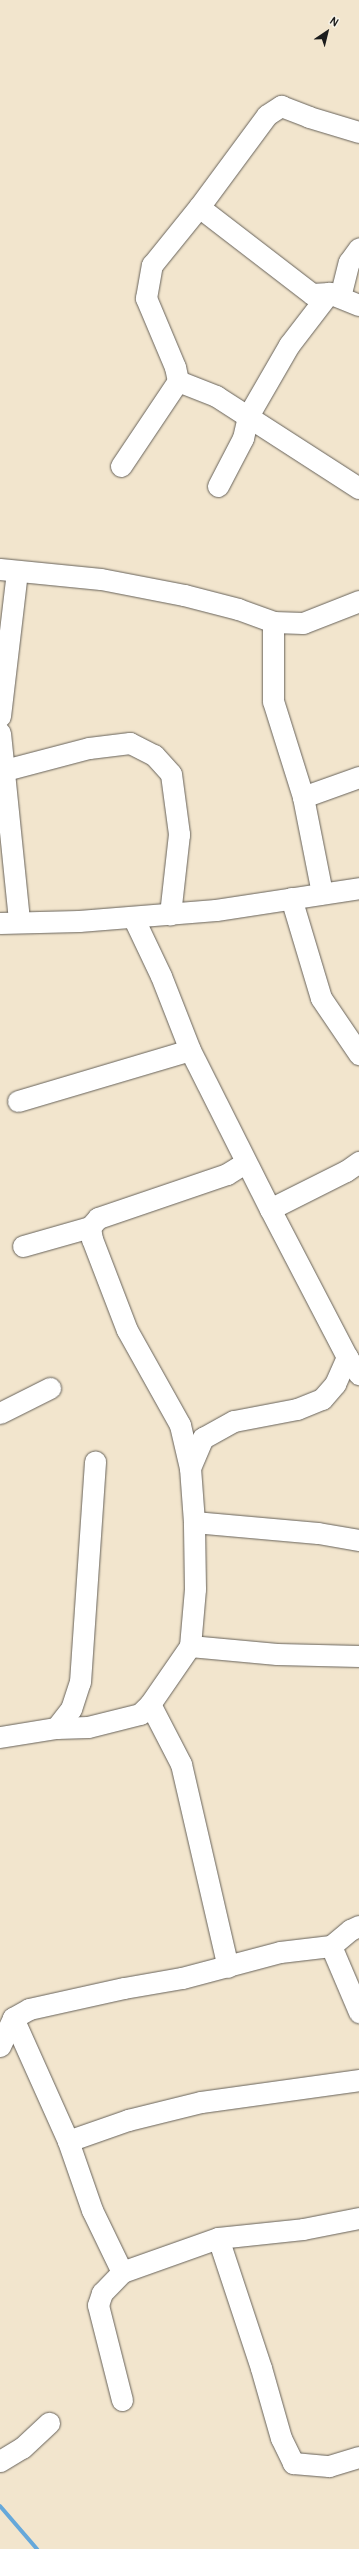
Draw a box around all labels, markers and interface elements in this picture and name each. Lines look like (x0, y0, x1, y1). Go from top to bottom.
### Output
north arrow (307, 12, 347, 52)
text: N (327, 14, 341, 29)

